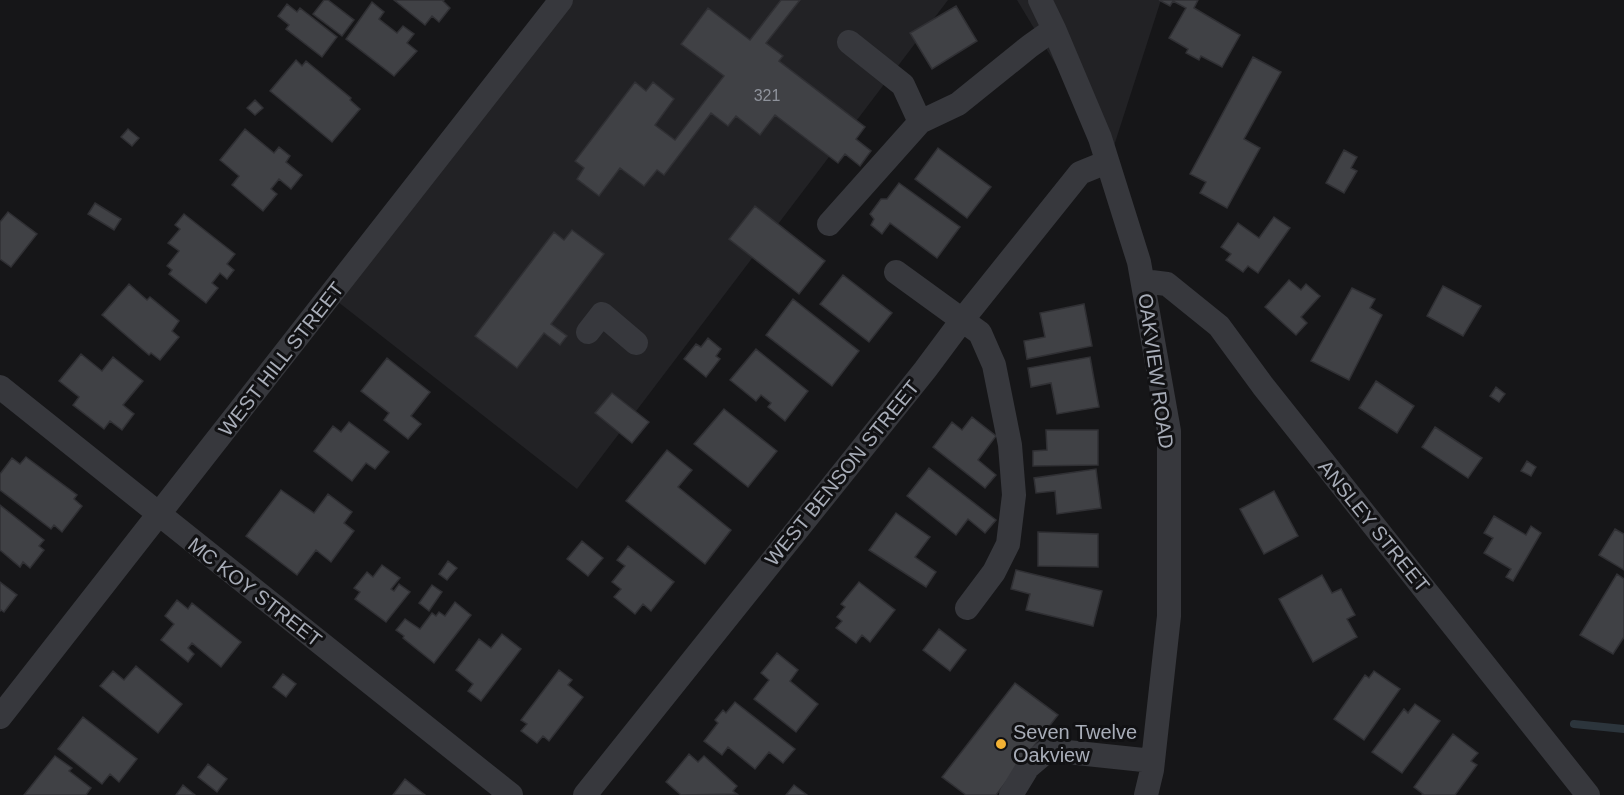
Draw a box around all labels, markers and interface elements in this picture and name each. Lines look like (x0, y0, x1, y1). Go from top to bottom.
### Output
house number: 321 (754, 87, 780, 104)
street label: WEST HILL STREET (214, 278, 348, 440)
street label: OAKVIEW ROAD (1134, 292, 1178, 450)
street label: WEST BENSON STREET (760, 376, 924, 570)
street label: ANSLEY STREET (1314, 456, 1434, 596)
street label: MC KOY STREET (184, 533, 326, 651)
place label: Seven Twelve Oakview (1013, 721, 1137, 766)
marker: Seven Twelve Oakview (994, 737, 1008, 751)

